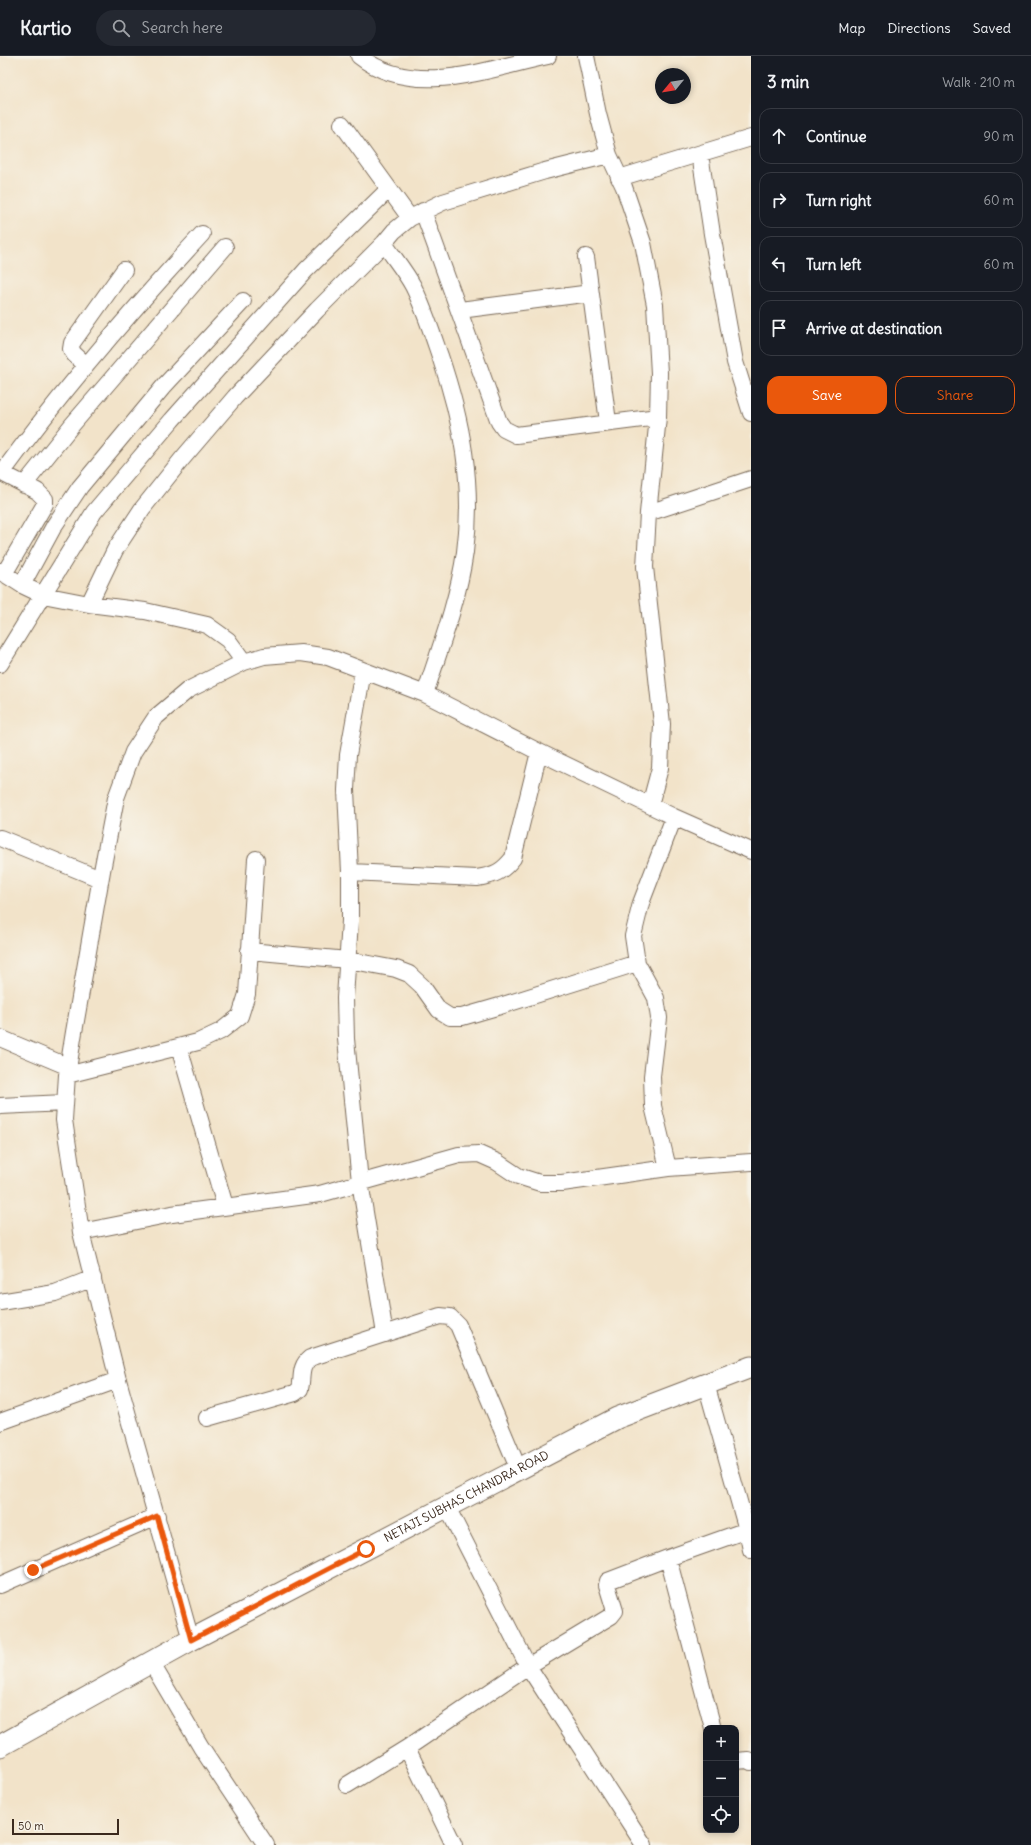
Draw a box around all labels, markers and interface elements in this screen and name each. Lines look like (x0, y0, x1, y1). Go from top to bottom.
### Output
search box (96, 10, 376, 46)
text: Kartio (20, 16, 72, 40)
icon: search (110, 17, 132, 39)
text: Search here (142, 18, 223, 37)
text: Map (838, 19, 865, 37)
text: Directions (887, 19, 951, 37)
text: Saved (973, 19, 1011, 37)
north arrow (655, 68, 691, 104)
text: 3 min (767, 71, 809, 93)
text: Walk · 210 m (942, 74, 1015, 91)
icon: ahead (768, 125, 790, 147)
text: Continue (806, 127, 867, 146)
text: 90 m (983, 128, 1014, 145)
icon: right (768, 189, 790, 211)
text: Turn right (806, 191, 871, 210)
text: 60 m (983, 192, 1014, 209)
icon: left (768, 253, 790, 275)
text: Turn left (806, 255, 861, 274)
text: 60 m (983, 256, 1014, 273)
icon: arrive (768, 317, 790, 339)
text: Arrive at destination (806, 319, 942, 338)
button: Save (767, 376, 887, 414)
button: Share (895, 376, 1015, 414)
street label: NETAJI SUBHAS CHANDRA ROAD (381, 1447, 551, 1545)
route start (357, 1540, 375, 1558)
route end (24, 1561, 42, 1579)
map controls (703, 1725, 739, 1833)
button: + (703, 1725, 739, 1761)
button: − (703, 1761, 739, 1797)
button: locate (703, 1797, 739, 1833)
scale bar (12, 1817, 119, 1836)
text: 50 m (18, 1819, 44, 1833)

